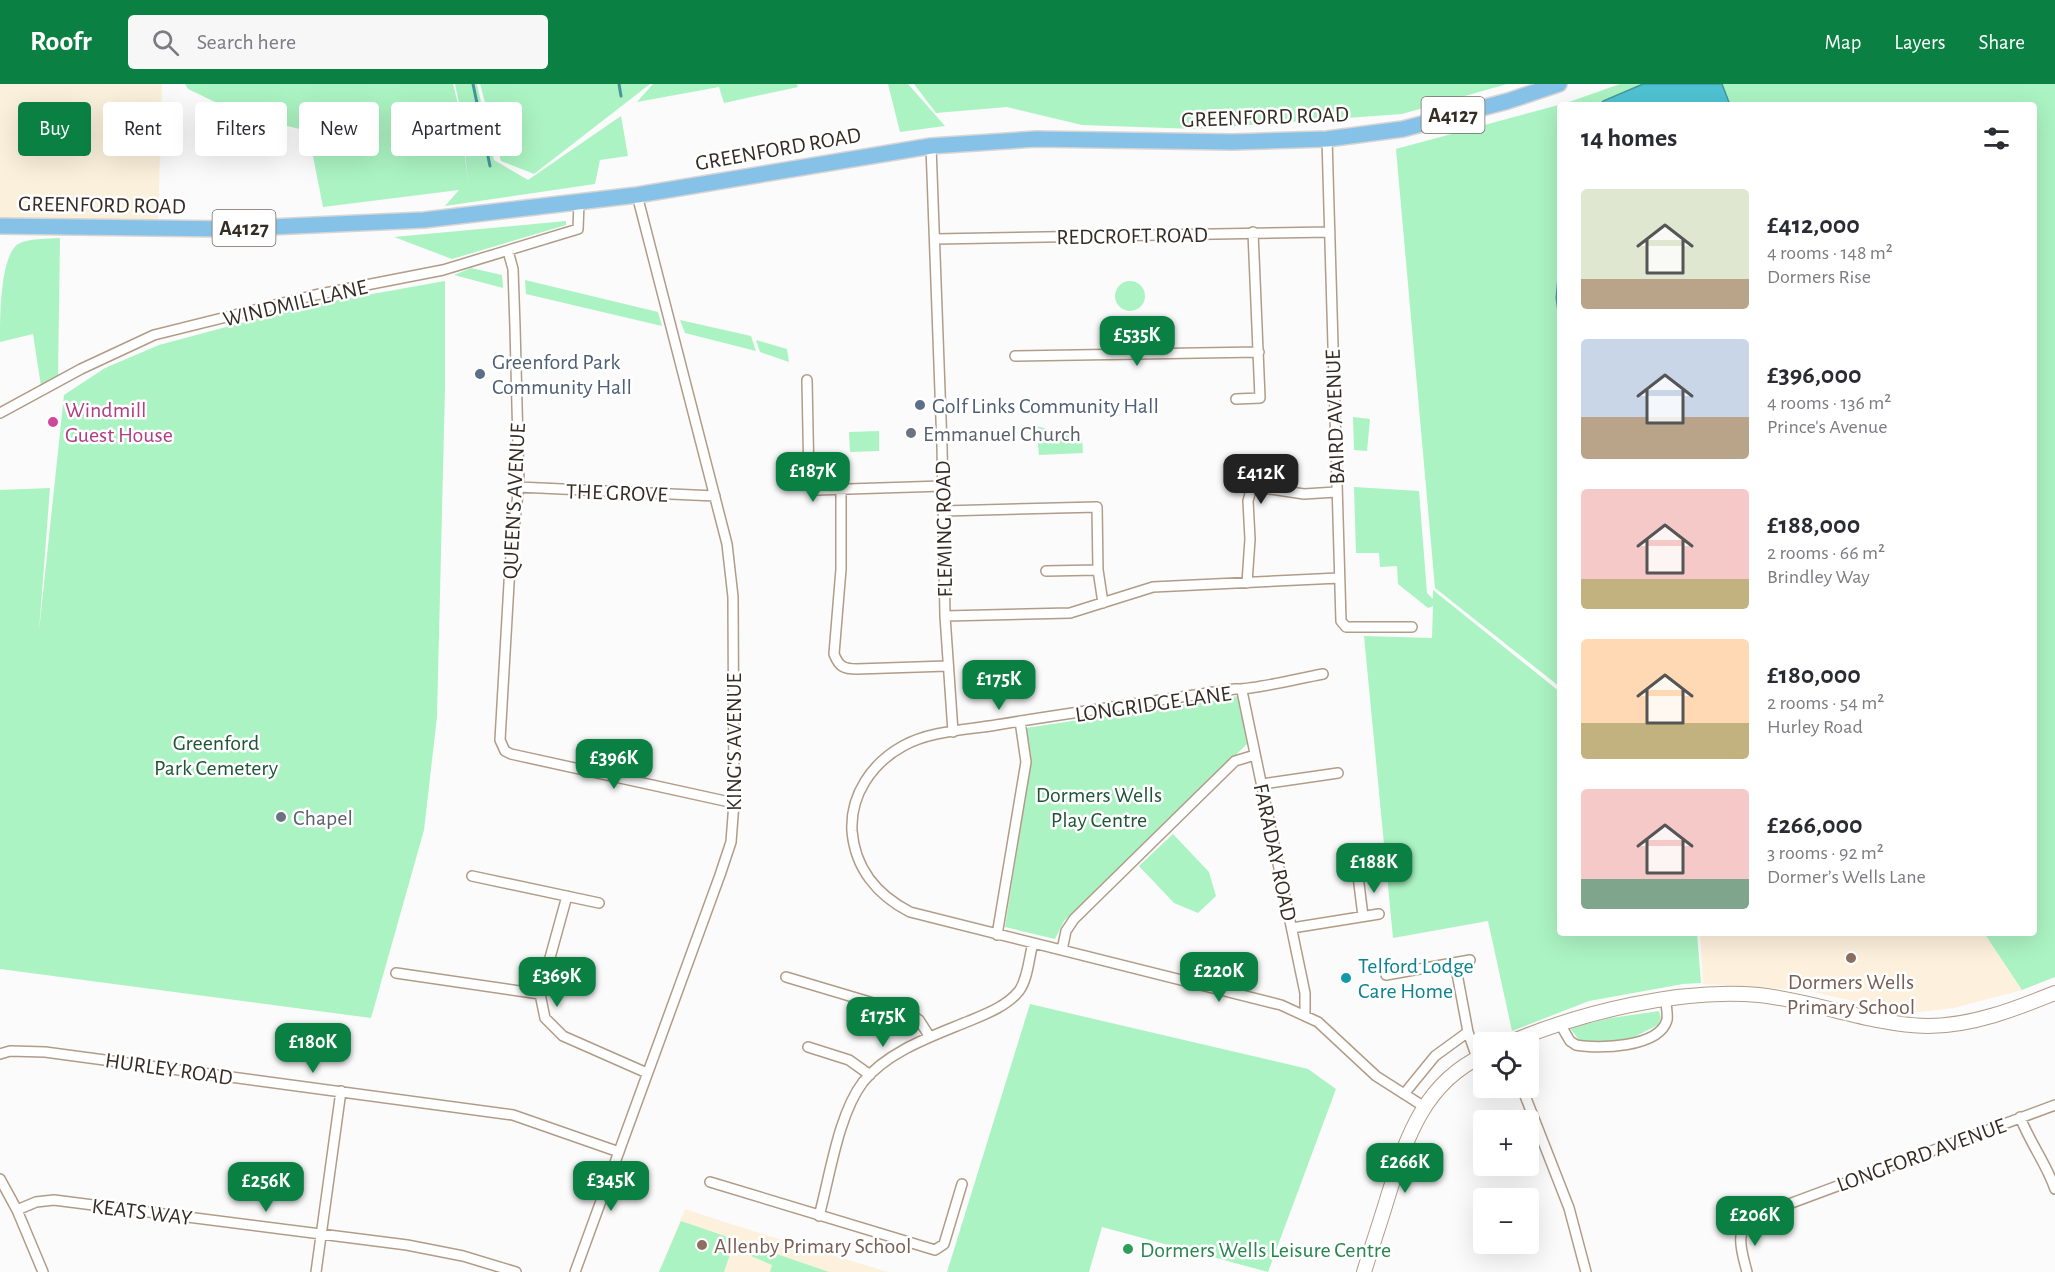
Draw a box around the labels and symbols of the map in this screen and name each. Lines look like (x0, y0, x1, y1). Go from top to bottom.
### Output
road number: A4127 (1422, 97, 1484, 133)
street label: GREENFORD ROAD (1181, 103, 1349, 131)
street label: GREENFORD ROAD (694, 124, 863, 174)
street label: GREENFORD ROAD (18, 193, 186, 217)
road number: A4127 (212, 210, 276, 246)
street label: REDCROFT ROAD (1056, 224, 1208, 248)
street label: WINDMILL LANE (221, 276, 370, 330)
pin: £535K (1095, 316, 1179, 367)
street label: BAIRD AVENUE (1322, 349, 1348, 485)
place label: Greenford Park Community Hall (492, 351, 632, 398)
marker: Greenford Park Community Hall (473, 367, 487, 381)
place label: Golf Links Community Hall (932, 395, 1159, 417)
marker: Golf Links Community Hall (913, 398, 927, 412)
place label: Windmill Guest House (65, 399, 173, 446)
marker: Windmill Guest House (46, 415, 60, 429)
street label: QUEEN'S AVENUE (499, 422, 529, 580)
place label: Emmanuel Church (923, 423, 1081, 445)
marker: Emmanuel Church (904, 426, 918, 440)
pin: £187K (771, 452, 855, 503)
pin: £412K (1219, 454, 1303, 505)
street label: FLEMING ROAD (932, 460, 956, 597)
street label: THE GROVE (566, 480, 669, 506)
pin: £175K (957, 660, 1041, 711)
street label: KING'S AVENUE (723, 673, 745, 811)
street label: LONGRIDGE LANE (1074, 682, 1233, 726)
park label: Greenford Park Cemetery (154, 732, 279, 779)
pin: £396K (572, 739, 656, 790)
street label: FARADAY ROAD (1250, 781, 1300, 923)
park label: Dormers Wells Play Centre (1036, 784, 1162, 831)
place label: Chapel (293, 807, 353, 829)
marker: Chapel (274, 810, 288, 824)
pin: £188K (1332, 843, 1416, 894)
marker: Dormers Wells Primary School (1844, 951, 1858, 965)
pin: £220K (1177, 952, 1261, 1003)
place label: Telford Lodge Care Home (1358, 955, 1474, 1002)
pin: £369K (515, 957, 599, 1008)
marker: Telford Lodge Care Home (1339, 971, 1353, 985)
place label: Dormers Wells Primary School (1787, 971, 1915, 1018)
pin: £175K (841, 997, 925, 1048)
pin: £180K (271, 1023, 355, 1074)
street label: HURLEY ROAD (104, 1049, 234, 1089)
street label: LONGFORD AVENUE (1834, 1114, 2009, 1196)
pin: £266K (1363, 1143, 1447, 1194)
pin: £345K (569, 1161, 653, 1212)
pin: £256K (224, 1162, 308, 1213)
street label: KEATS WAY (90, 1195, 194, 1229)
pin: £206K (1713, 1196, 1797, 1247)
place label: Allenby Primary School (714, 1235, 912, 1257)
marker: Allenby Primary School (695, 1238, 709, 1252)
place label: Dormers Wells Leisure Centre (1140, 1239, 1391, 1261)
marker: Dormers Wells Leisure Centre (1121, 1242, 1135, 1256)

